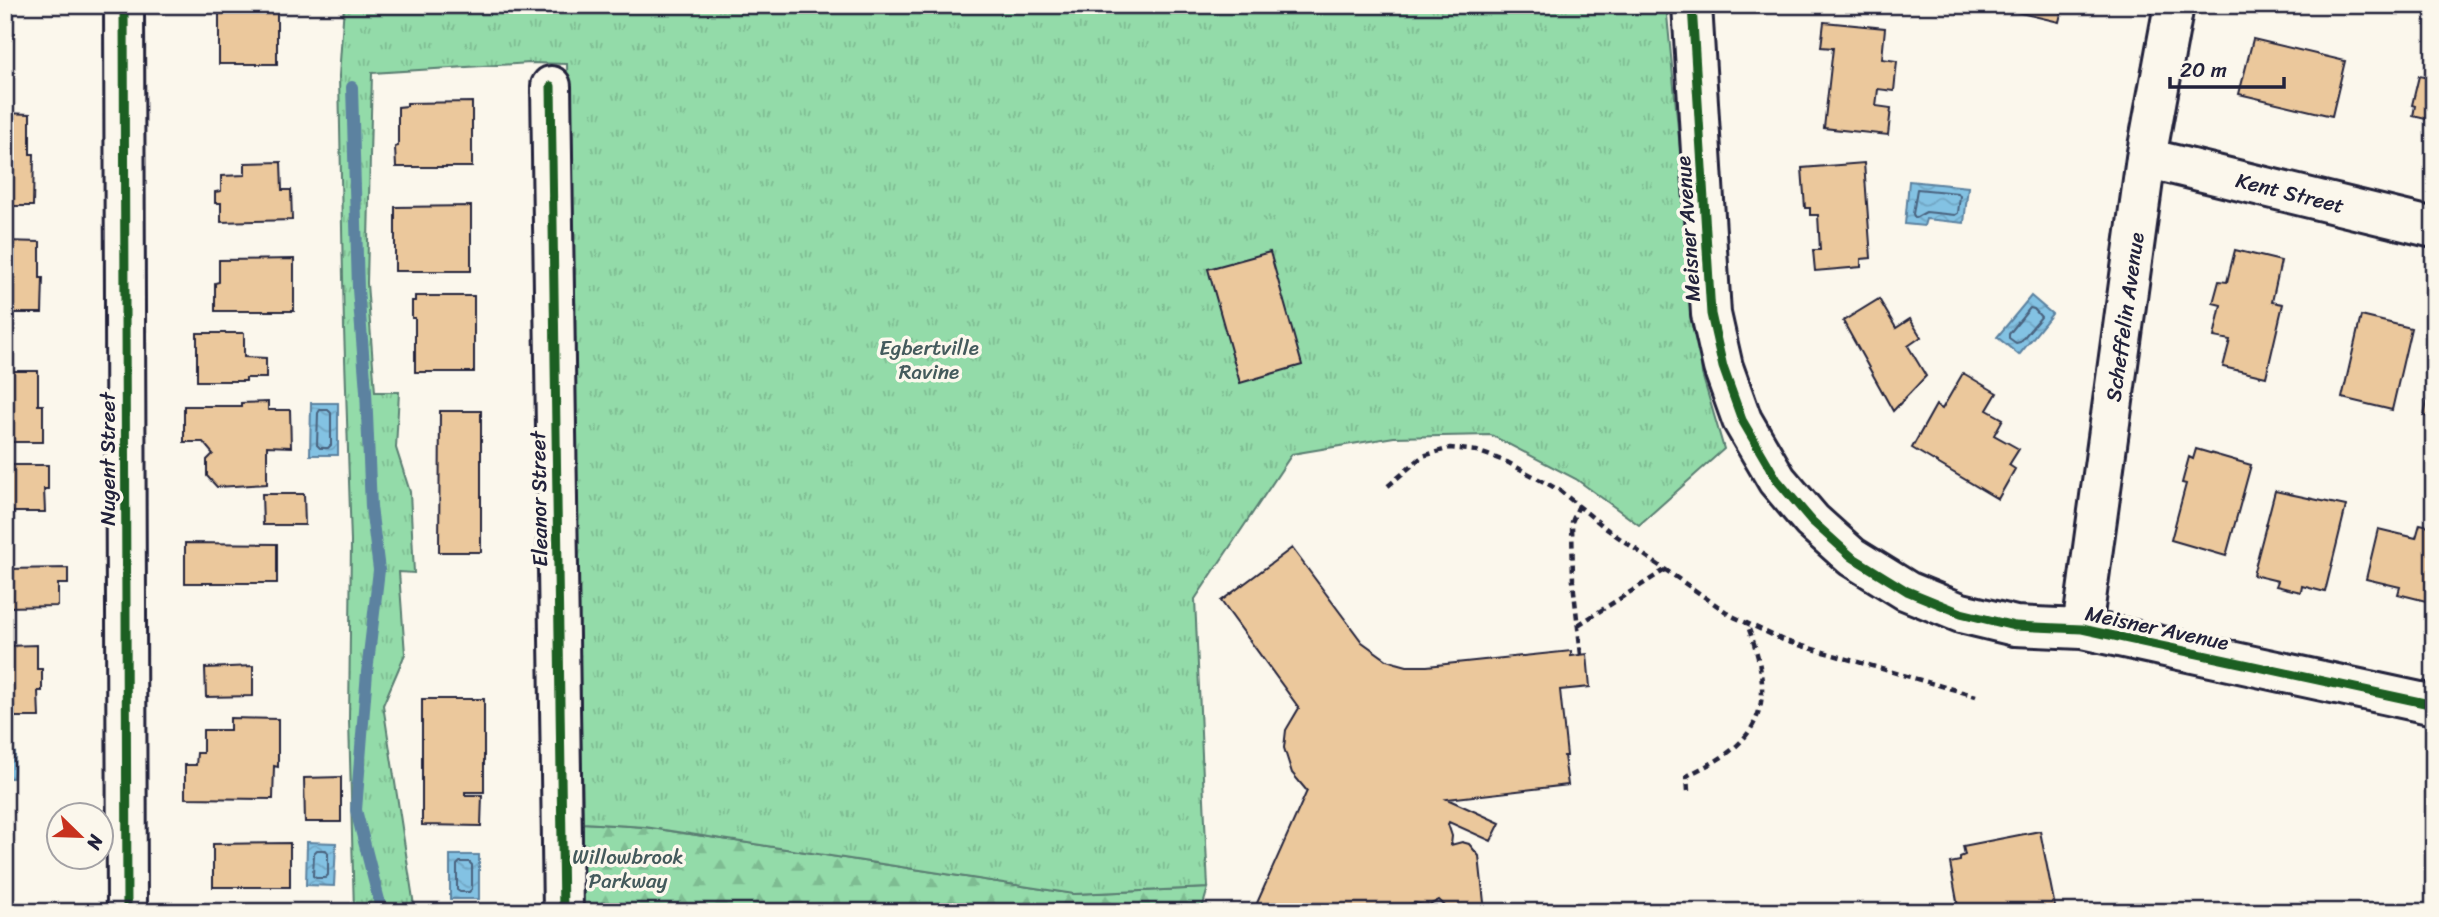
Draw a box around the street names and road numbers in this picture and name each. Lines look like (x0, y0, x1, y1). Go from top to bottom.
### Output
street label: Meisner Avenue (1664, 155, 1712, 303)
street label: Kent Street (2232, 161, 2348, 225)
street label: Scheffelin Avenue (2094, 230, 2156, 404)
street label: Nugent Street (89, 391, 127, 526)
street label: Eleanor Street (519, 429, 559, 567)
street label: Meisner Avenue (2082, 594, 2232, 662)

